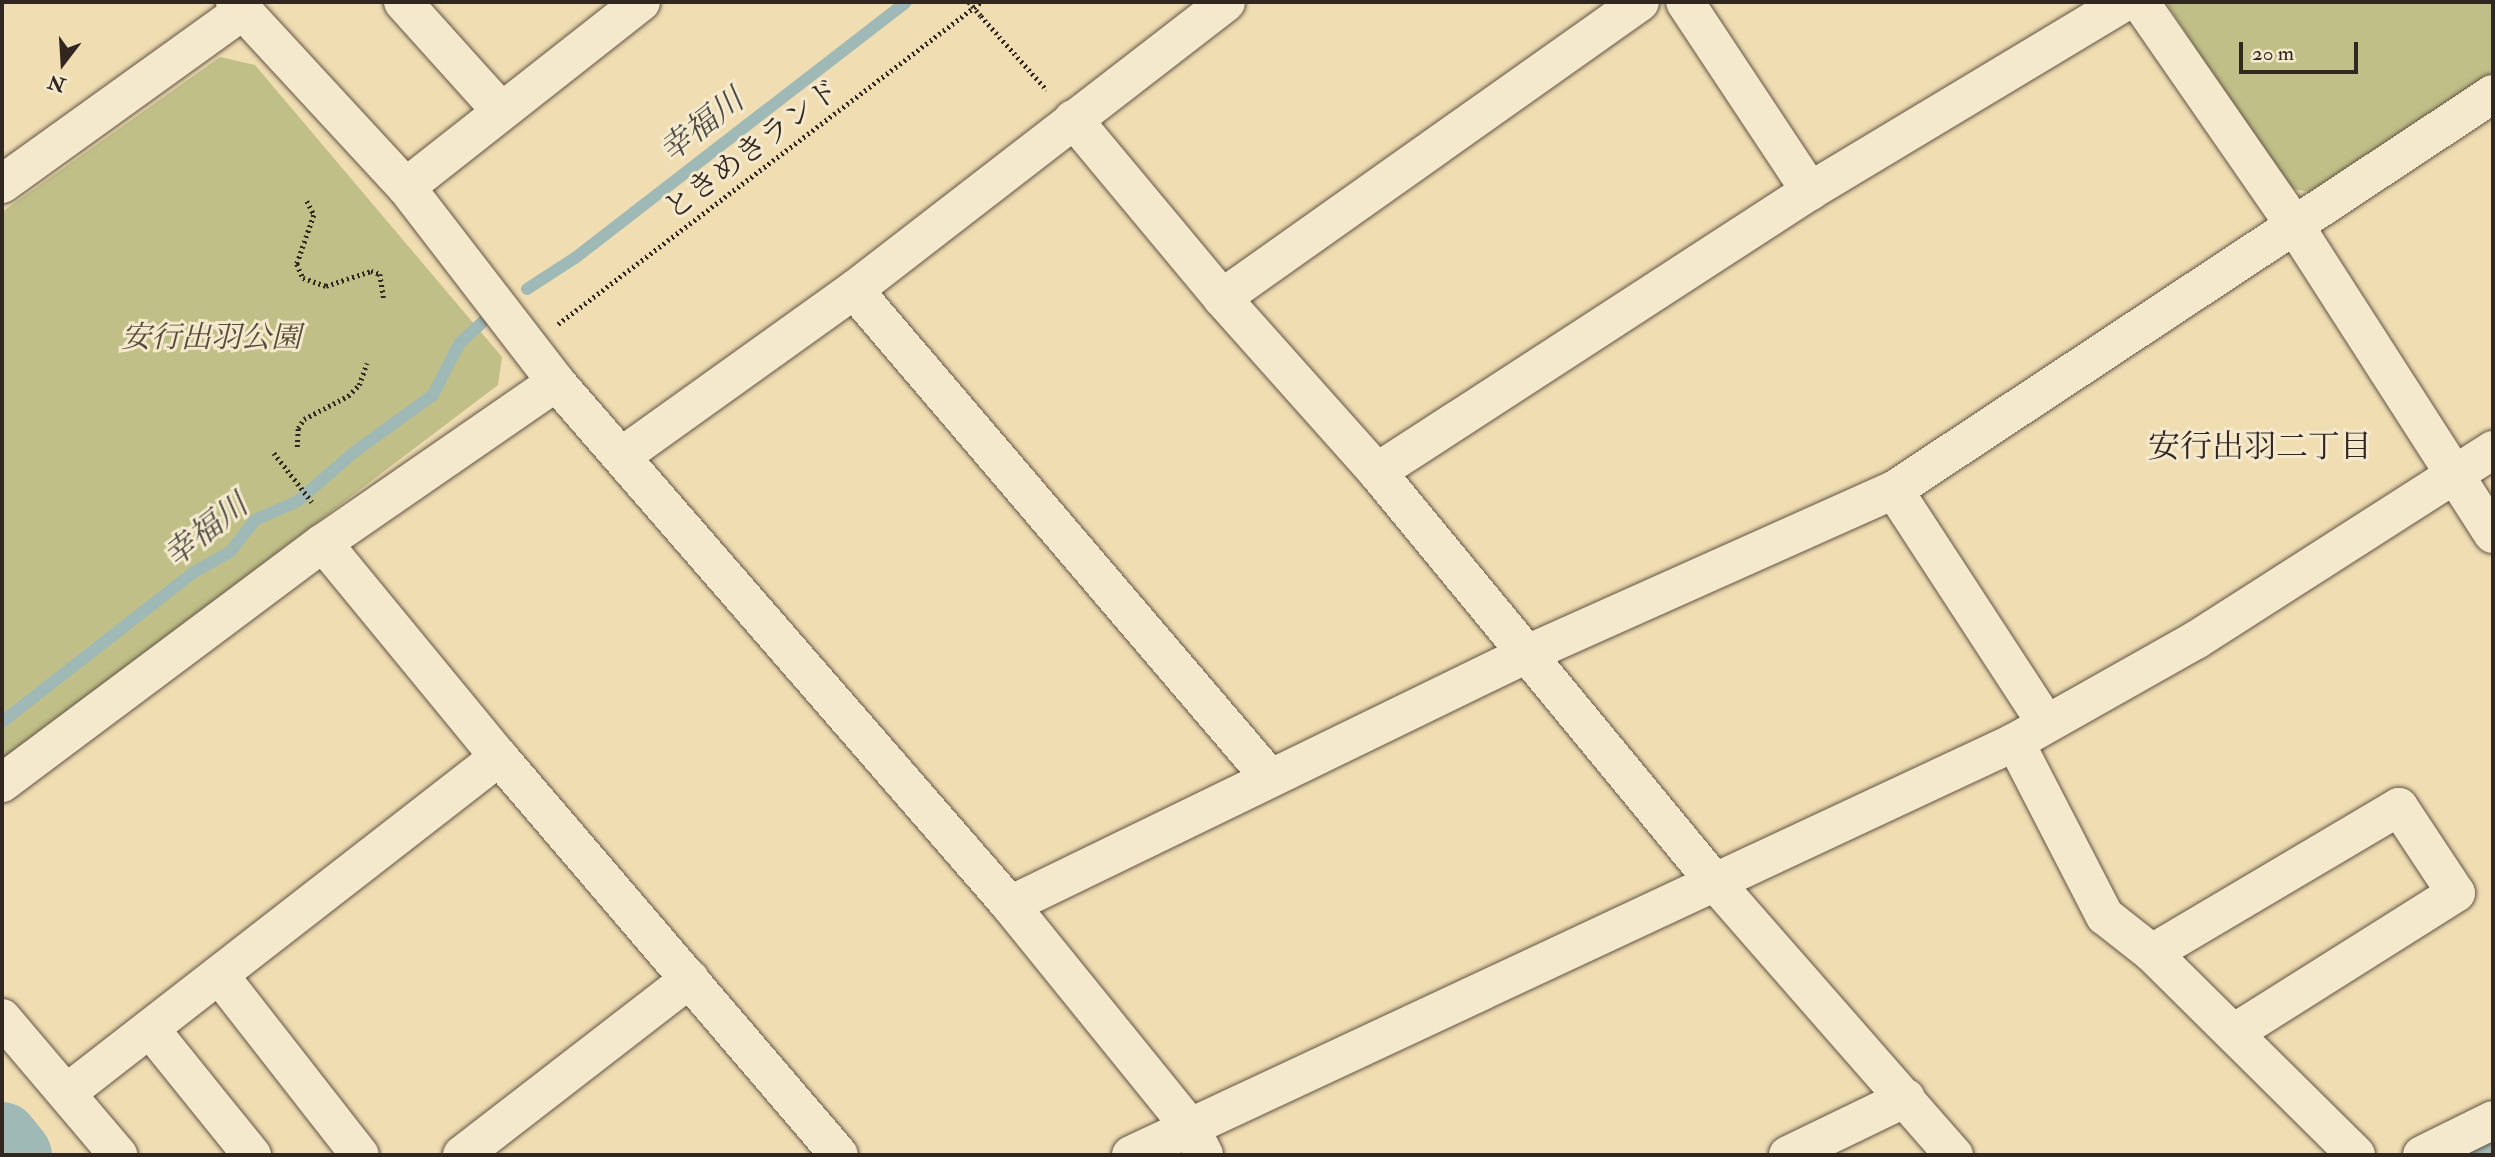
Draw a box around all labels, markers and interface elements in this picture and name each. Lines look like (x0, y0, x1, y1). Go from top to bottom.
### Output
north arrow (28, 28, 98, 98)
scale bar (2243, 28, 2362, 72)
text: 20 m (2252, 40, 2294, 67)
text: N (45, 69, 69, 97)
street label: ときめきランド (657, 72, 847, 228)
water label: 幸福川 (652, 81, 752, 171)
park label: 安行出羽公園 (121, 320, 301, 356)
district label: 安行出羽二丁目 (2148, 428, 2372, 466)
water label: 幸福川 (156, 486, 256, 576)

